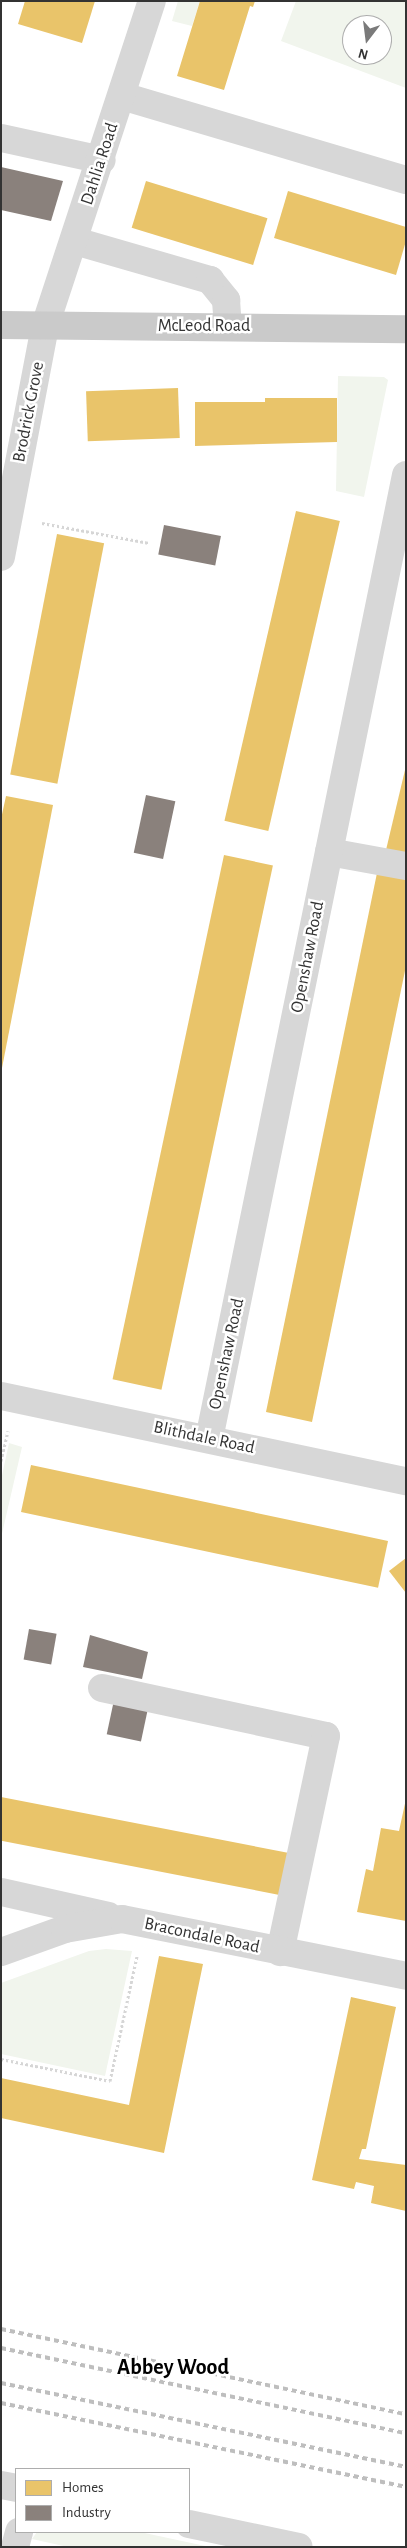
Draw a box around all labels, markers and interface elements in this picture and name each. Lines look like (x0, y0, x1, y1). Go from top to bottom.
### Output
north arrow (342, 15, 392, 65)
text: N (357, 46, 370, 62)
street label: Dahlia Road (77, 120, 123, 208)
street label: McLeod Road (158, 315, 250, 337)
street label: Brodrick Grove (9, 360, 49, 464)
street label: Openshaw Road (287, 899, 329, 1015)
street label: Openshaw Road (205, 1296, 249, 1412)
street label: Blithdale Road (152, 1417, 256, 1459)
street label: Bracondale Road (142, 1913, 262, 1959)
district label: Abbey Wood (117, 2355, 229, 2381)
legend (15, 2468, 190, 2533)
text: Homes (62, 2480, 104, 2495)
text: Industry (62, 2505, 111, 2520)

